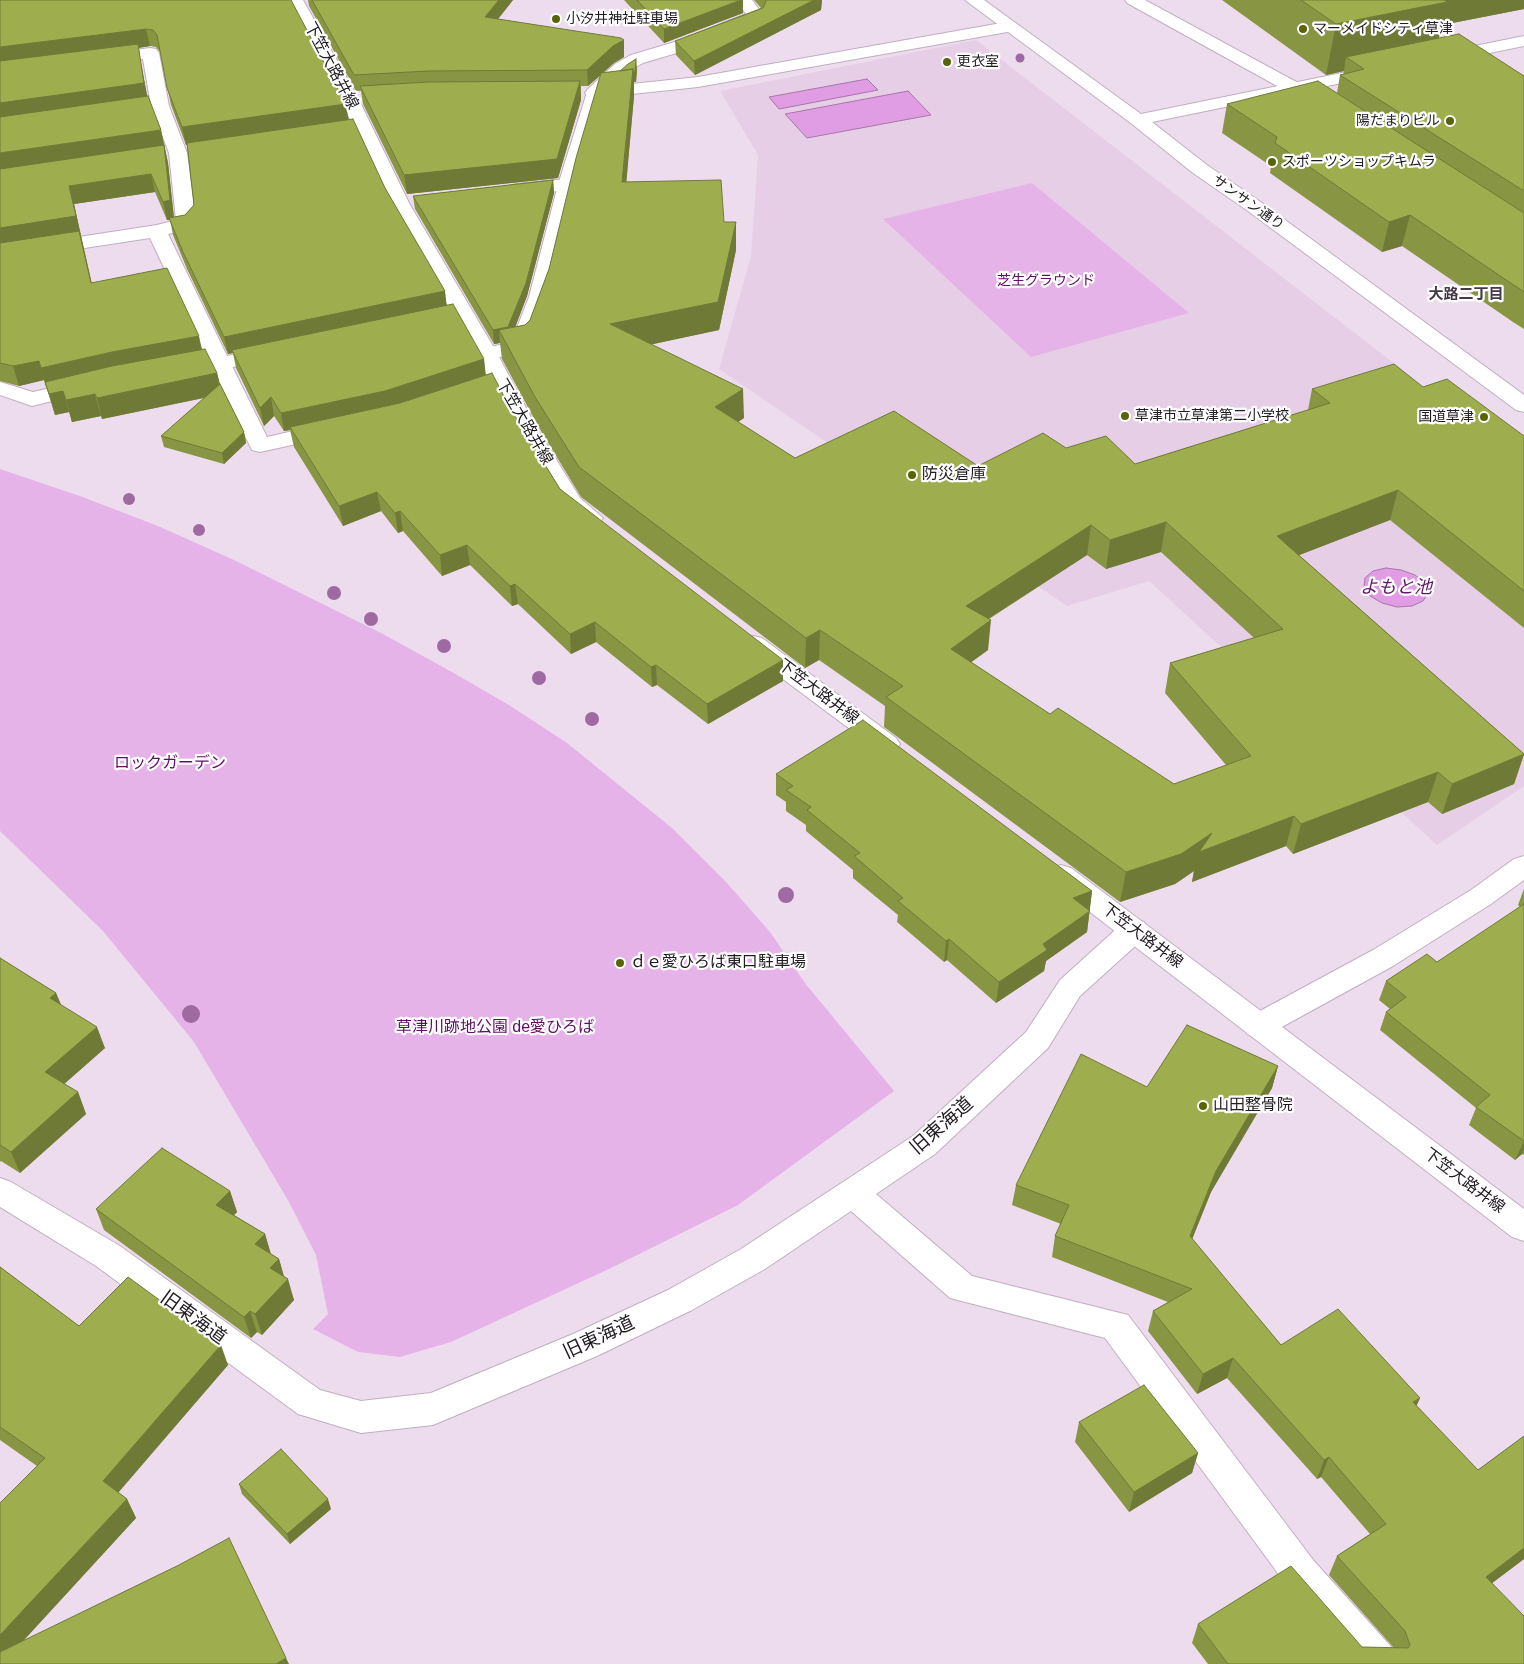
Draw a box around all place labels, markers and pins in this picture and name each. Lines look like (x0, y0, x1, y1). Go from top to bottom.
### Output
place label: 小汐井神社駐車場 (566, 11, 678, 27)
marker: 小汐井神社駐車場 (550, 13, 562, 25)
place label: マーメイドシティ草津 (1313, 21, 1453, 37)
marker: マーメイドシティ草津 (1297, 23, 1309, 35)
place label: 更衣室 (957, 54, 999, 70)
marker: 更衣室 (941, 56, 953, 68)
place label: 陽だまりビル (1356, 113, 1440, 129)
marker: 陽だまりビル (1444, 115, 1456, 127)
place label: スポーツショップキムラ (1282, 154, 1436, 170)
marker: スポーツショップキムラ (1266, 156, 1278, 168)
place label: 草津市立草津第二小学校 (1135, 408, 1289, 424)
place label: 国道草津 (1418, 409, 1474, 425)
marker: 草津市立草津第二小学校 (1119, 410, 1131, 422)
marker: 国道草津 (1478, 411, 1490, 423)
place label: 防災倉庫 (922, 465, 986, 485)
marker: 防災倉庫 (906, 469, 918, 481)
place label: ｄｅ愛ひろば東口駐車場 (630, 953, 806, 973)
marker: ｄｅ愛ひろば東口駐車場 (614, 957, 626, 969)
place label: 山田整骨院 (1213, 1096, 1293, 1116)
marker: 山田整骨院 (1197, 1100, 1209, 1112)

